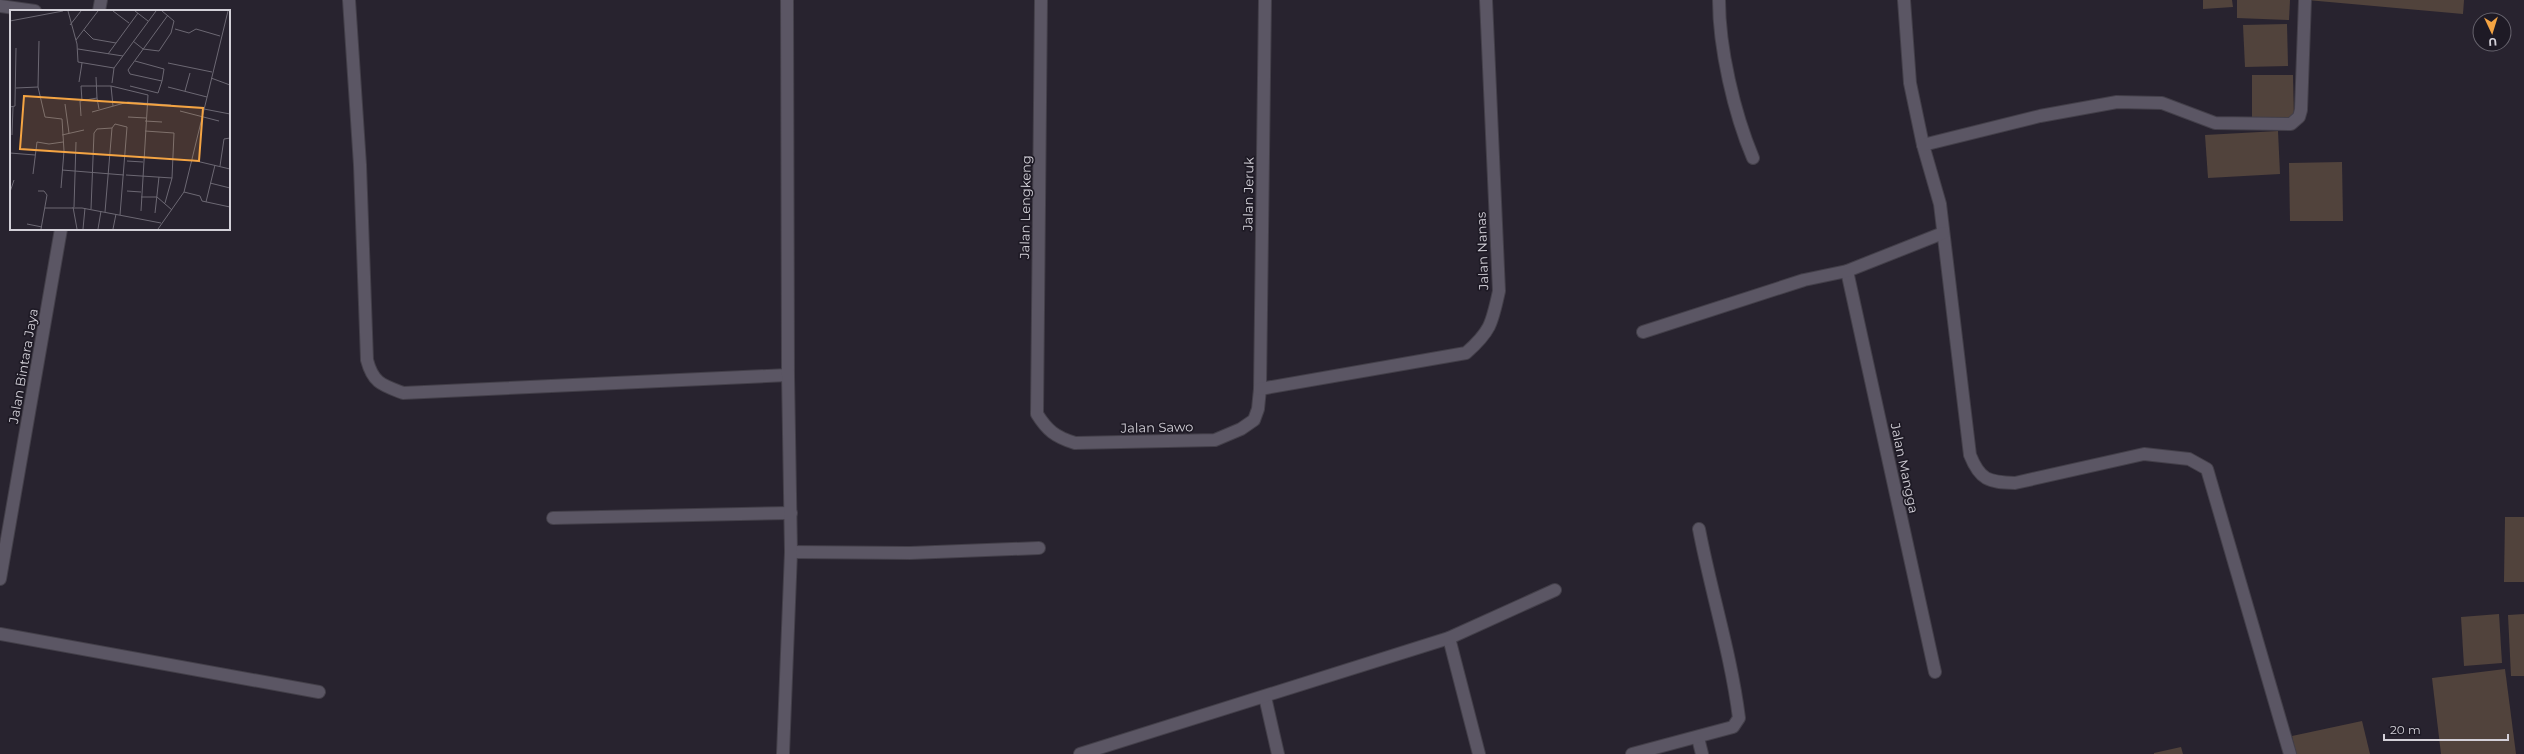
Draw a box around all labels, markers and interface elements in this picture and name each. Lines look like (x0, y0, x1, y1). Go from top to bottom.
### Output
inset map (10, 10, 230, 230)
north arrow (2472, 12, 2512, 52)
text: U (2488, 35, 2498, 49)
street label: Jalan Lengkeng (1016, 155, 1034, 260)
street label: Jalan Jeruk (1239, 157, 1257, 232)
street label: Jalan Nanas (1473, 211, 1491, 292)
street label: Jalan Bintara Jaya (5, 307, 41, 426)
street label: Jalan Sawo (1120, 418, 1193, 436)
street label: Jalan Mangga (1887, 420, 1922, 515)
scale bar (2384, 716, 2508, 742)
text: 20 m (2390, 722, 2421, 737)

